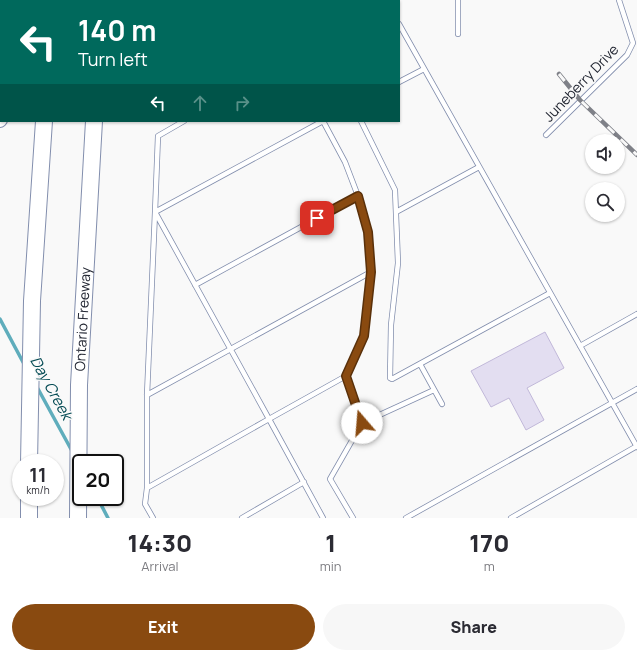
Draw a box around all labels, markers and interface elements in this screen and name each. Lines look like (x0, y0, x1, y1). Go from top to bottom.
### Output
text: 140 m (78, 11, 157, 49)
icon: left (12, 16, 64, 68)
street label: Juneberry Drive (539, 40, 622, 125)
text: Turn left (78, 47, 148, 71)
icon: left (147, 92, 169, 114)
icon: ahead (189, 92, 211, 114)
icon: right (231, 92, 253, 114)
map controls (585, 134, 625, 222)
button: sound (585, 134, 625, 174)
button: search (585, 182, 625, 222)
pin (300, 201, 334, 235)
icon: arrive (306, 207, 328, 229)
street label: Ontario Freeway (70, 266, 95, 372)
water label: Day Creek (25, 352, 79, 426)
position arrow (341, 402, 383, 444)
speed limit sign: 20 (72, 454, 124, 506)
text: 11 (29, 461, 47, 488)
text: km/h (26, 483, 50, 497)
text: 14:30 (128, 526, 192, 559)
text: 1 (325, 526, 336, 559)
text: 170 (469, 526, 509, 559)
text: Arrival (141, 557, 178, 575)
text: min (320, 557, 342, 575)
text: m (484, 557, 495, 575)
button: Exit (12, 604, 315, 650)
button: Share (323, 604, 625, 650)

